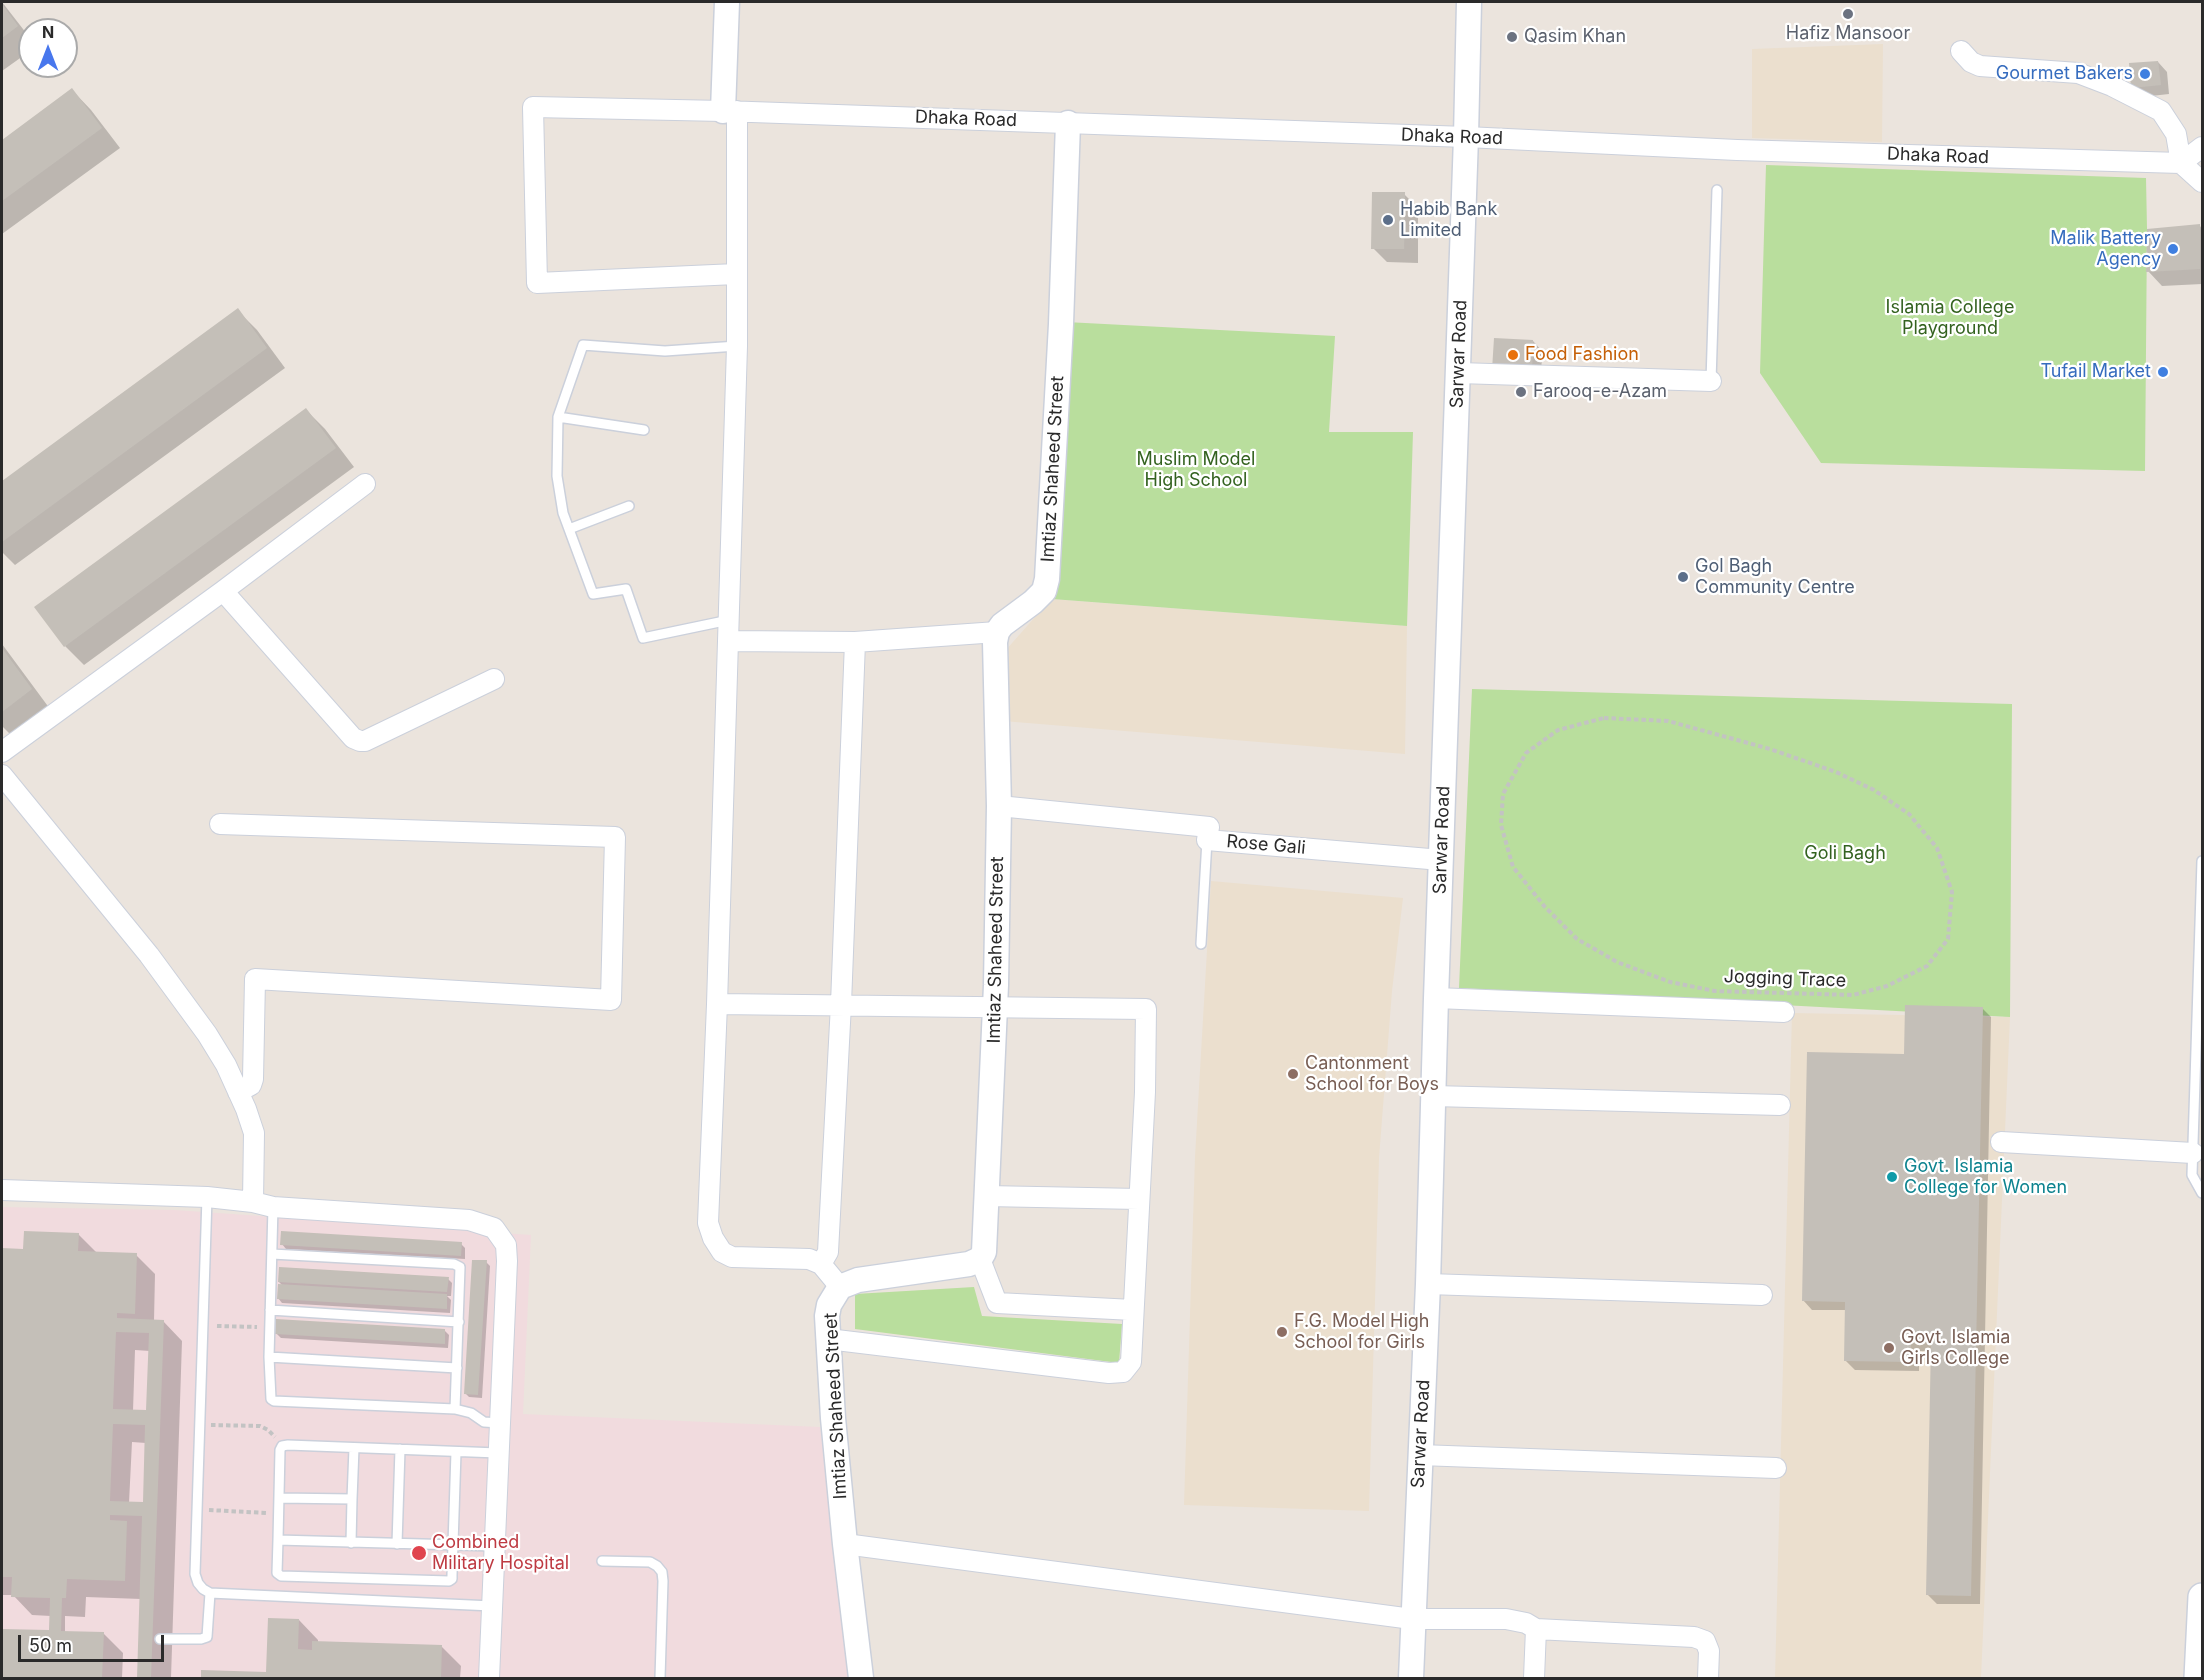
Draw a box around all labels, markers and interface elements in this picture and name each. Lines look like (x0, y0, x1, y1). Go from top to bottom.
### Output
marker: Hafiz Mansoor (1841, 7, 1855, 21)
north arrow (18, 18, 78, 78)
text: N (42, 22, 54, 42)
place label: Hafiz Mansoor (1786, 23, 1910, 45)
place label: Qasim Khan (1524, 26, 1626, 48)
marker: Qasim Khan (1505, 30, 1519, 44)
place label: Gourmet Bakers (1996, 63, 2133, 85)
marker: Gourmet Bakers (2138, 67, 2152, 81)
street label: Dhaka Road (915, 106, 1017, 132)
street label: Dhaka Road (1401, 124, 1503, 150)
street label: Dhaka Road (1887, 143, 1989, 169)
place label: Habib Bank Limited (1400, 199, 1497, 242)
marker: Habib Bank Limited (1381, 213, 1395, 227)
place label: Malik Battery Agency (2050, 228, 2161, 270)
marker: Malik Battery Agency (2166, 242, 2180, 256)
park label: Islamia College Playground (1886, 297, 2014, 340)
street label: Sarwar Road (1446, 299, 1472, 409)
place label: Food Fashion (1525, 344, 1639, 366)
marker: Food Fashion (1506, 348, 1520, 362)
place label: Tufail Market (2041, 361, 2151, 383)
marker: Tufail Market (2156, 365, 2170, 379)
street label: Imtiaz Shaheed Street (1037, 375, 1069, 563)
place label: Farooq-e-Azam (1533, 381, 1667, 403)
marker: Farooq-e-Azam (1514, 385, 1528, 399)
park label: Muslim Model High School (1137, 449, 1255, 492)
place label: Gol Bagh Community Centre (1695, 556, 1855, 598)
marker: Gol Bagh Community Centre (1676, 570, 1690, 584)
street label: Sarwar Road (1429, 785, 1455, 895)
street label: Rose Gali (1225, 831, 1307, 859)
park label: Goli Bagh (1804, 843, 1886, 865)
street label: Imtiaz Shaheed Street (984, 856, 1008, 1044)
street label: Jogging Trace (1723, 966, 1847, 992)
place label: Cantonment School for Boys (1305, 1053, 1439, 1096)
marker: Cantonment School for Boys (1286, 1067, 1300, 1081)
place label: Govt. Islamia College for Women (1904, 1156, 2067, 1198)
marker: Govt. Islamia College for Women (1885, 1170, 1899, 1184)
place label: F.G. Model High School for Girls (1294, 1311, 1430, 1354)
street label: Imtiaz Shaheed Street (820, 1312, 852, 1500)
marker: F.G. Model High School for Girls (1275, 1325, 1289, 1339)
place label: Govt. Islamia Girls College (1901, 1327, 2010, 1370)
marker: Govt. Islamia Girls College (1882, 1341, 1896, 1355)
street label: Sarwar Road (1407, 1379, 1435, 1489)
place label: Combined Military Hospital (432, 1532, 569, 1574)
marker: Combined Military Hospital (410, 1544, 428, 1562)
scale bar (21, 1623, 166, 1661)
text: 50 m (29, 1635, 72, 1656)

